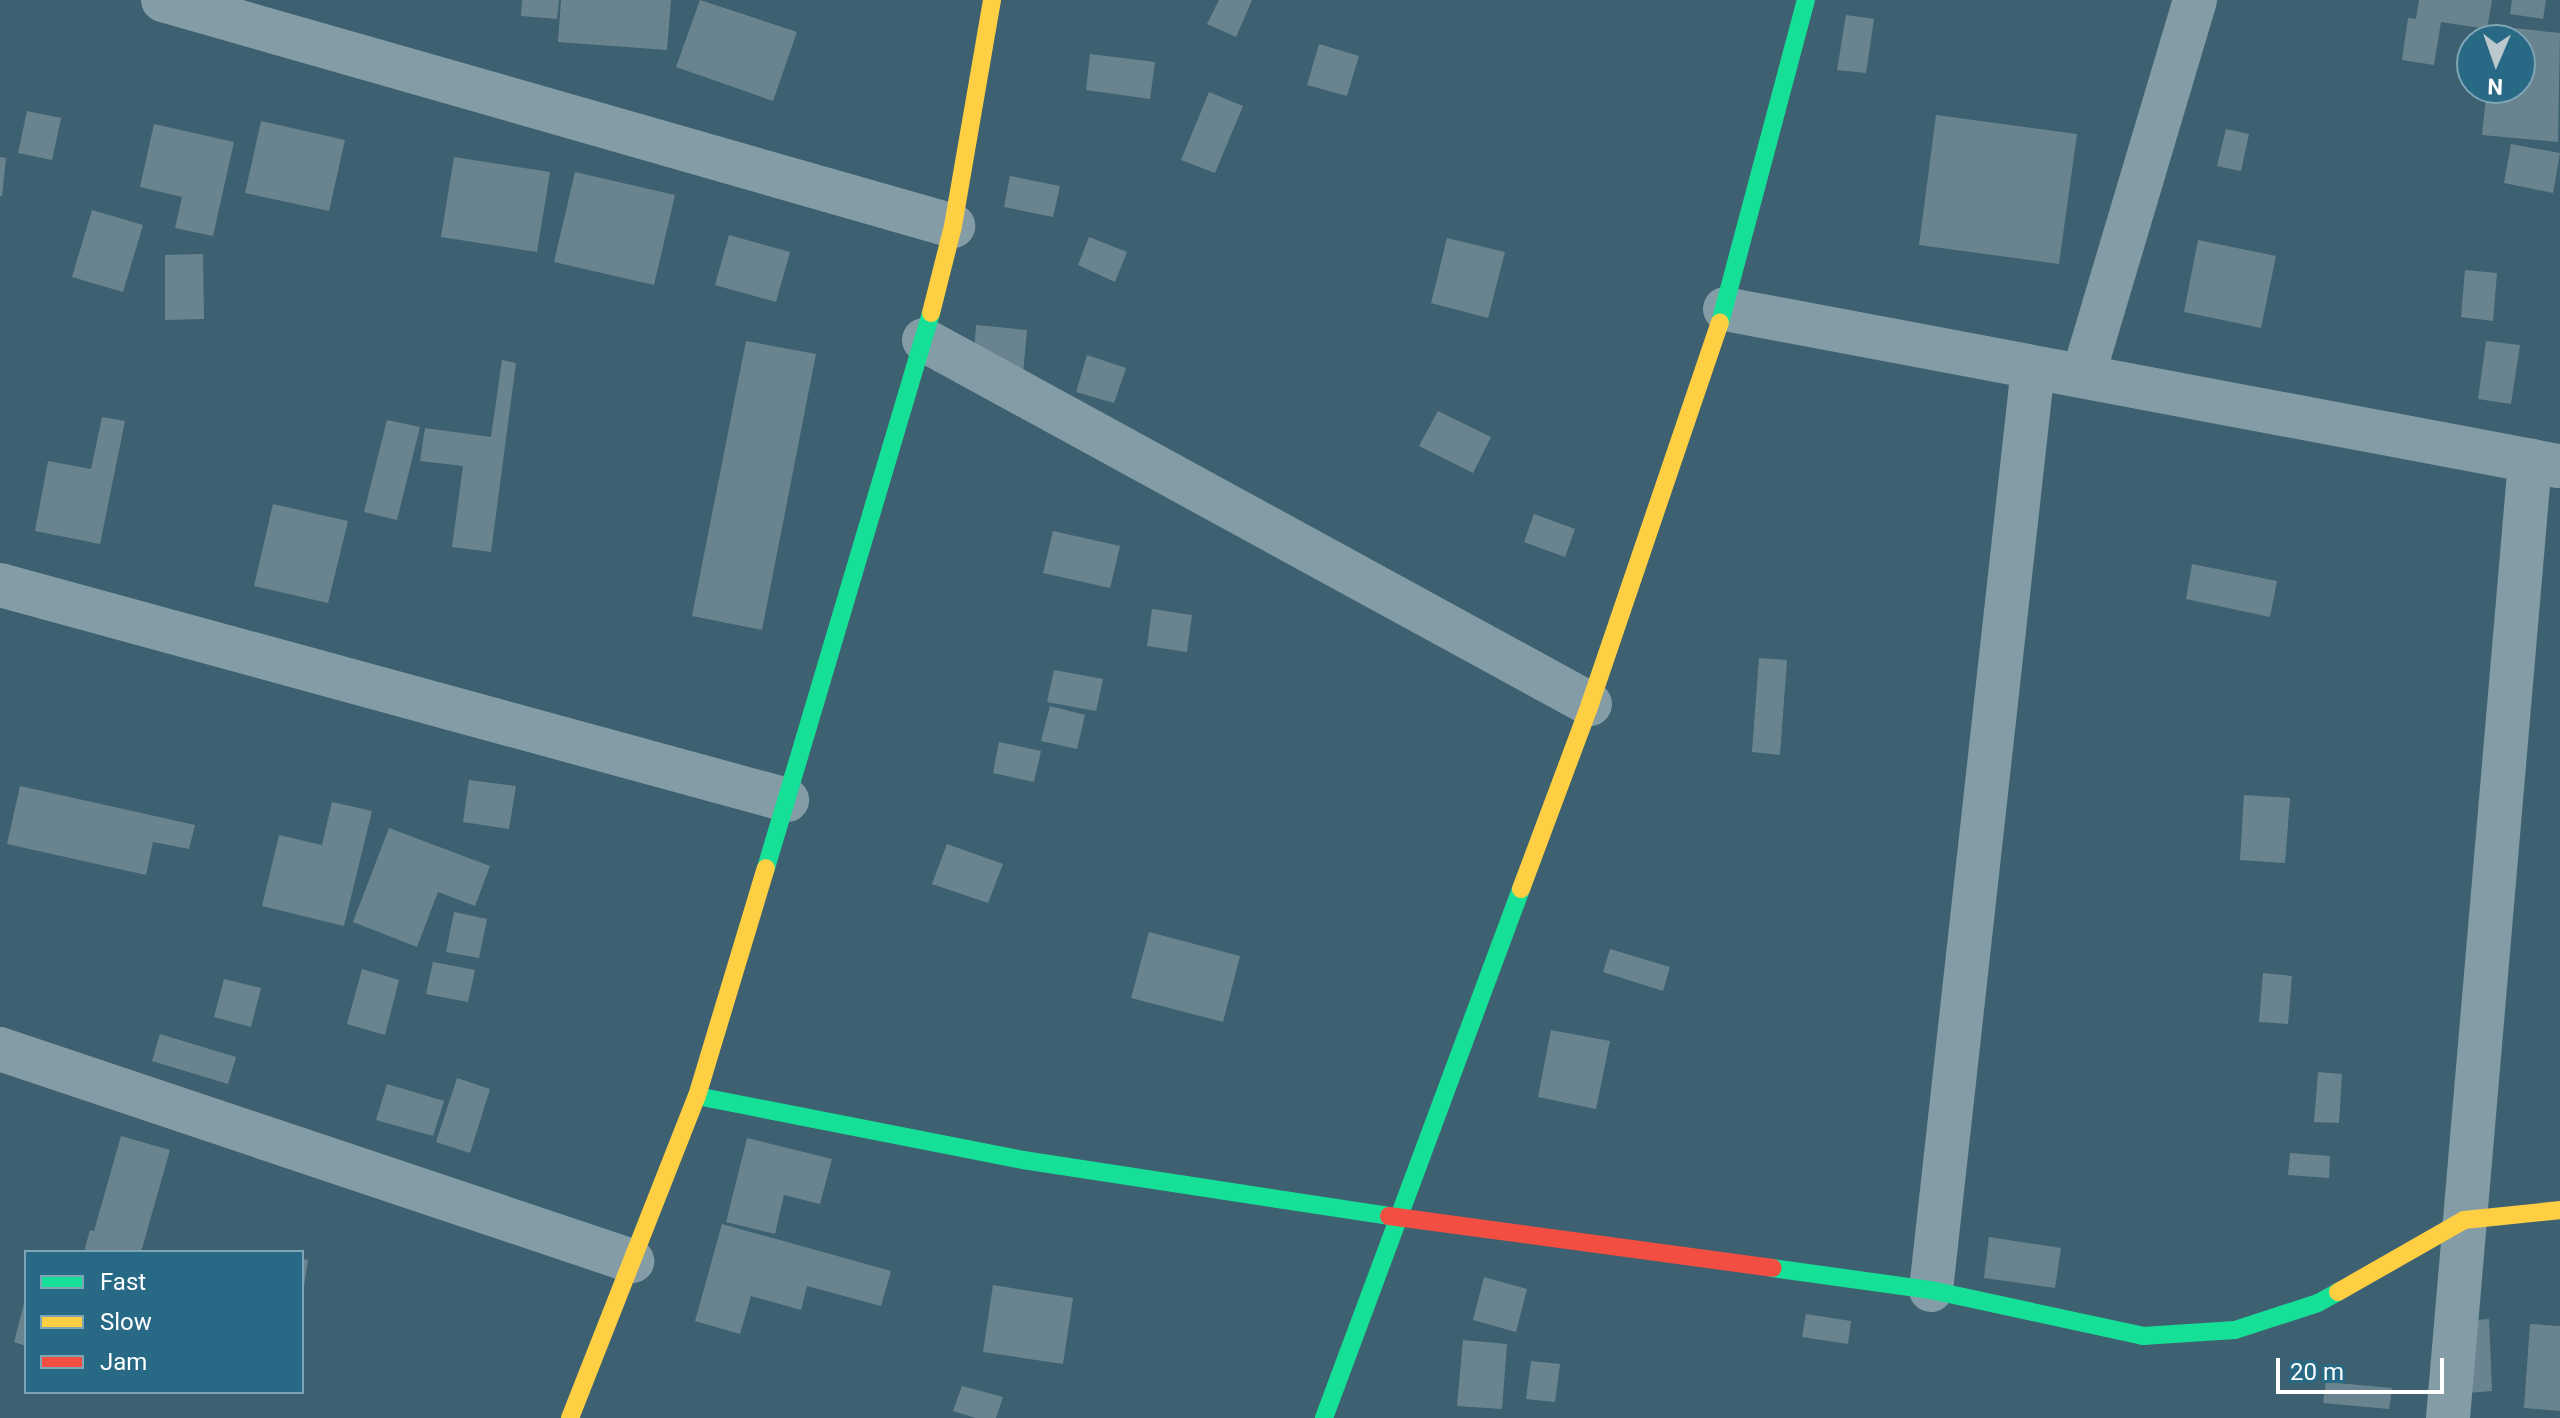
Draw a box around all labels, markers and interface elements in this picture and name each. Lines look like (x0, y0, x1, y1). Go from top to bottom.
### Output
north arrow (2456, 24, 2536, 104)
text: N (2487, 74, 2503, 99)
legend (24, 1250, 304, 1394)
text: Fast (100, 1268, 146, 1296)
text: Slow (100, 1308, 152, 1336)
scale bar (2280, 1342, 2448, 1392)
text: Jam (100, 1348, 147, 1376)
text: 20 m (2290, 1358, 2344, 1386)

